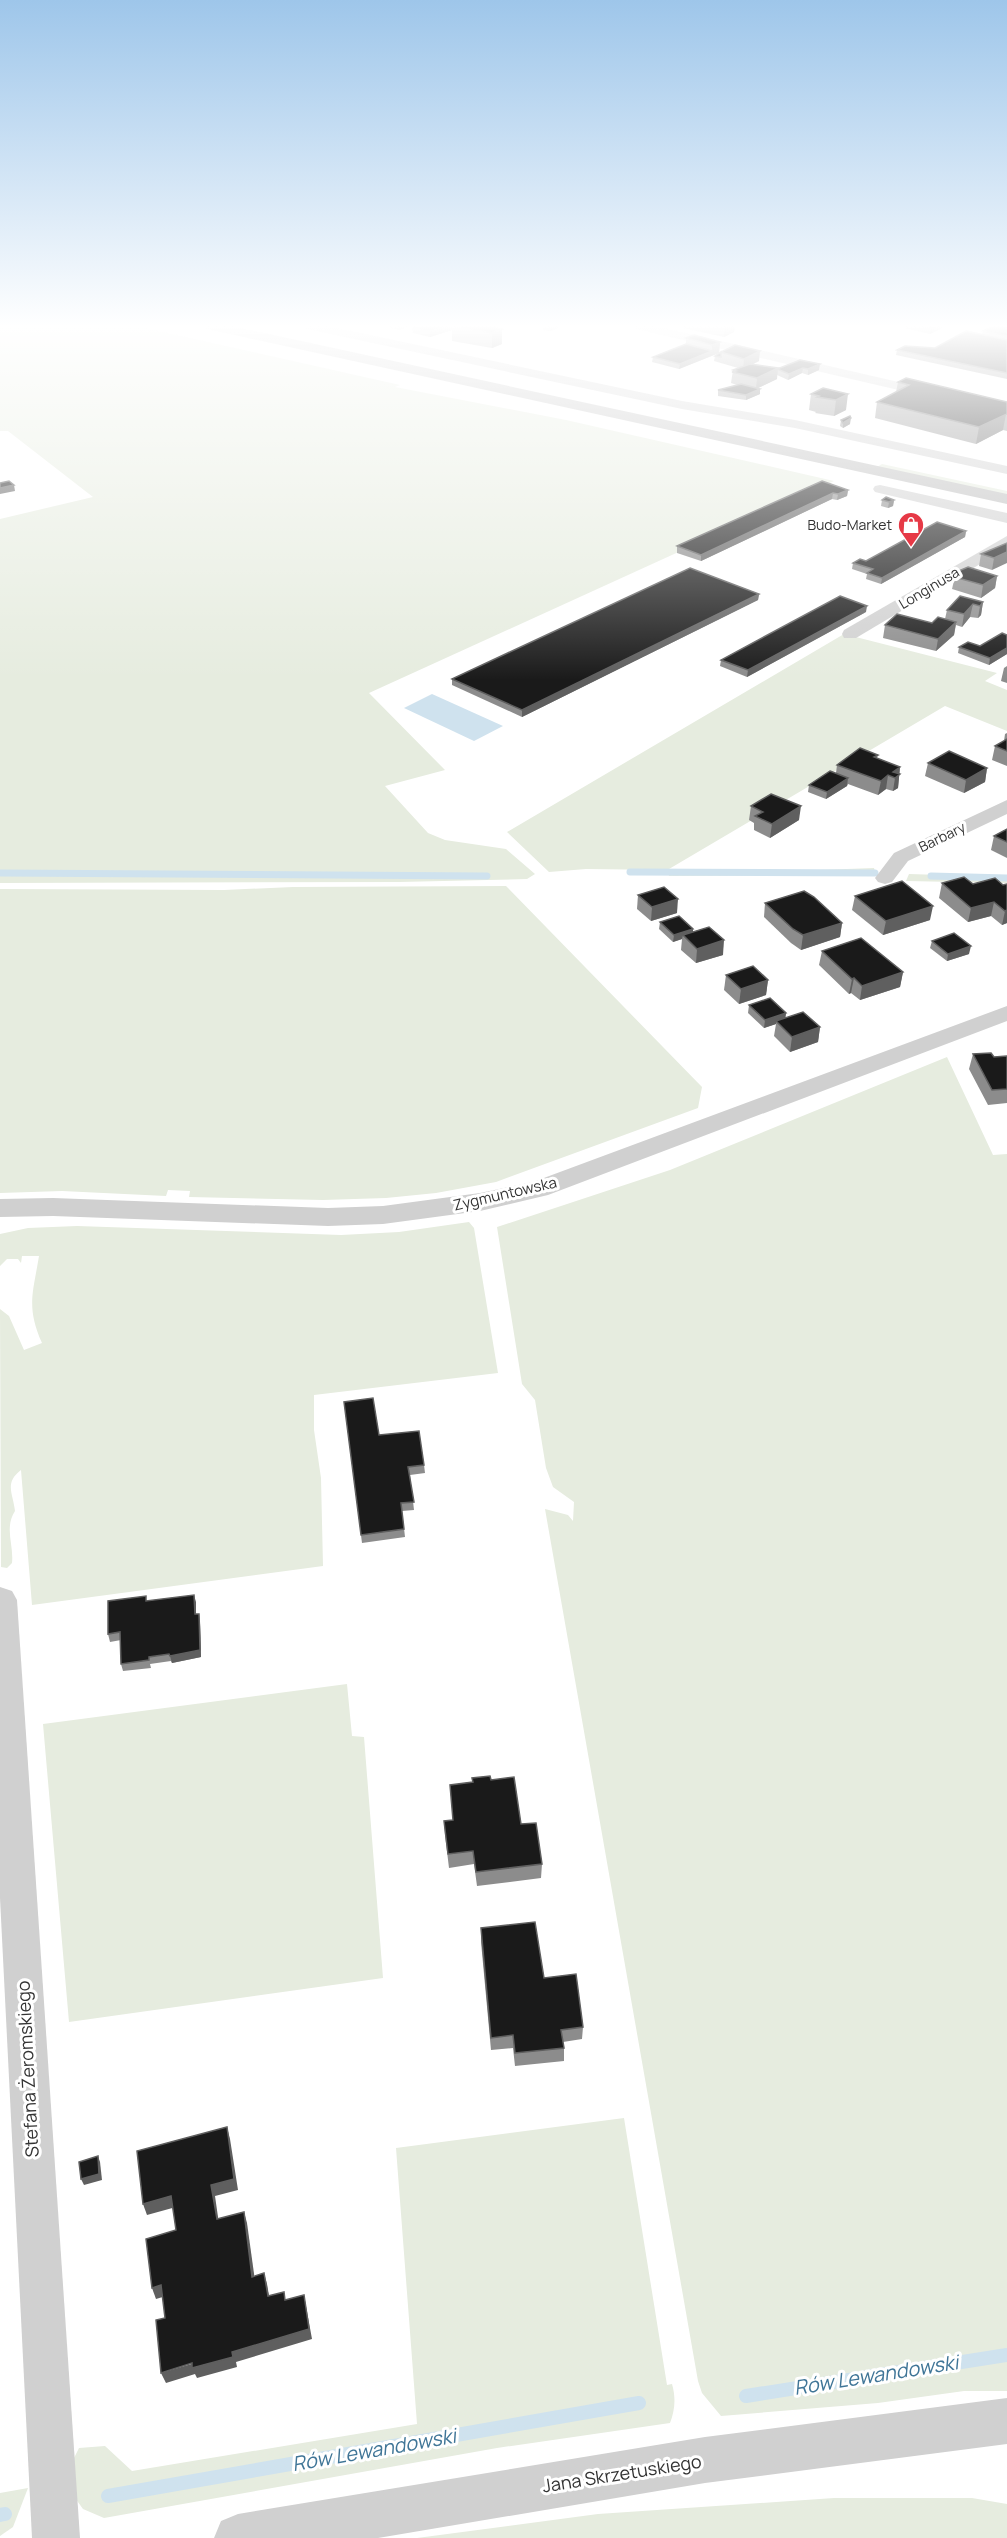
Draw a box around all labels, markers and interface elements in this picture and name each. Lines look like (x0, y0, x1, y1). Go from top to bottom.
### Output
shop icon: Budo-Market (896, 510, 926, 548)
place label: Budo-Market (807, 515, 892, 534)
street label: Longinusa (895, 562, 962, 613)
street label: Barbary (915, 817, 969, 856)
street label: Zygmuntowska (451, 1171, 559, 1216)
street label: Stefana Żeromskiego (10, 1980, 44, 2158)
water label: Rów Lewandowski (792, 2348, 962, 2401)
water label: Rów Lewandowski (290, 2421, 460, 2477)
street label: Jana Skrzetuskiego (541, 2449, 703, 2497)

